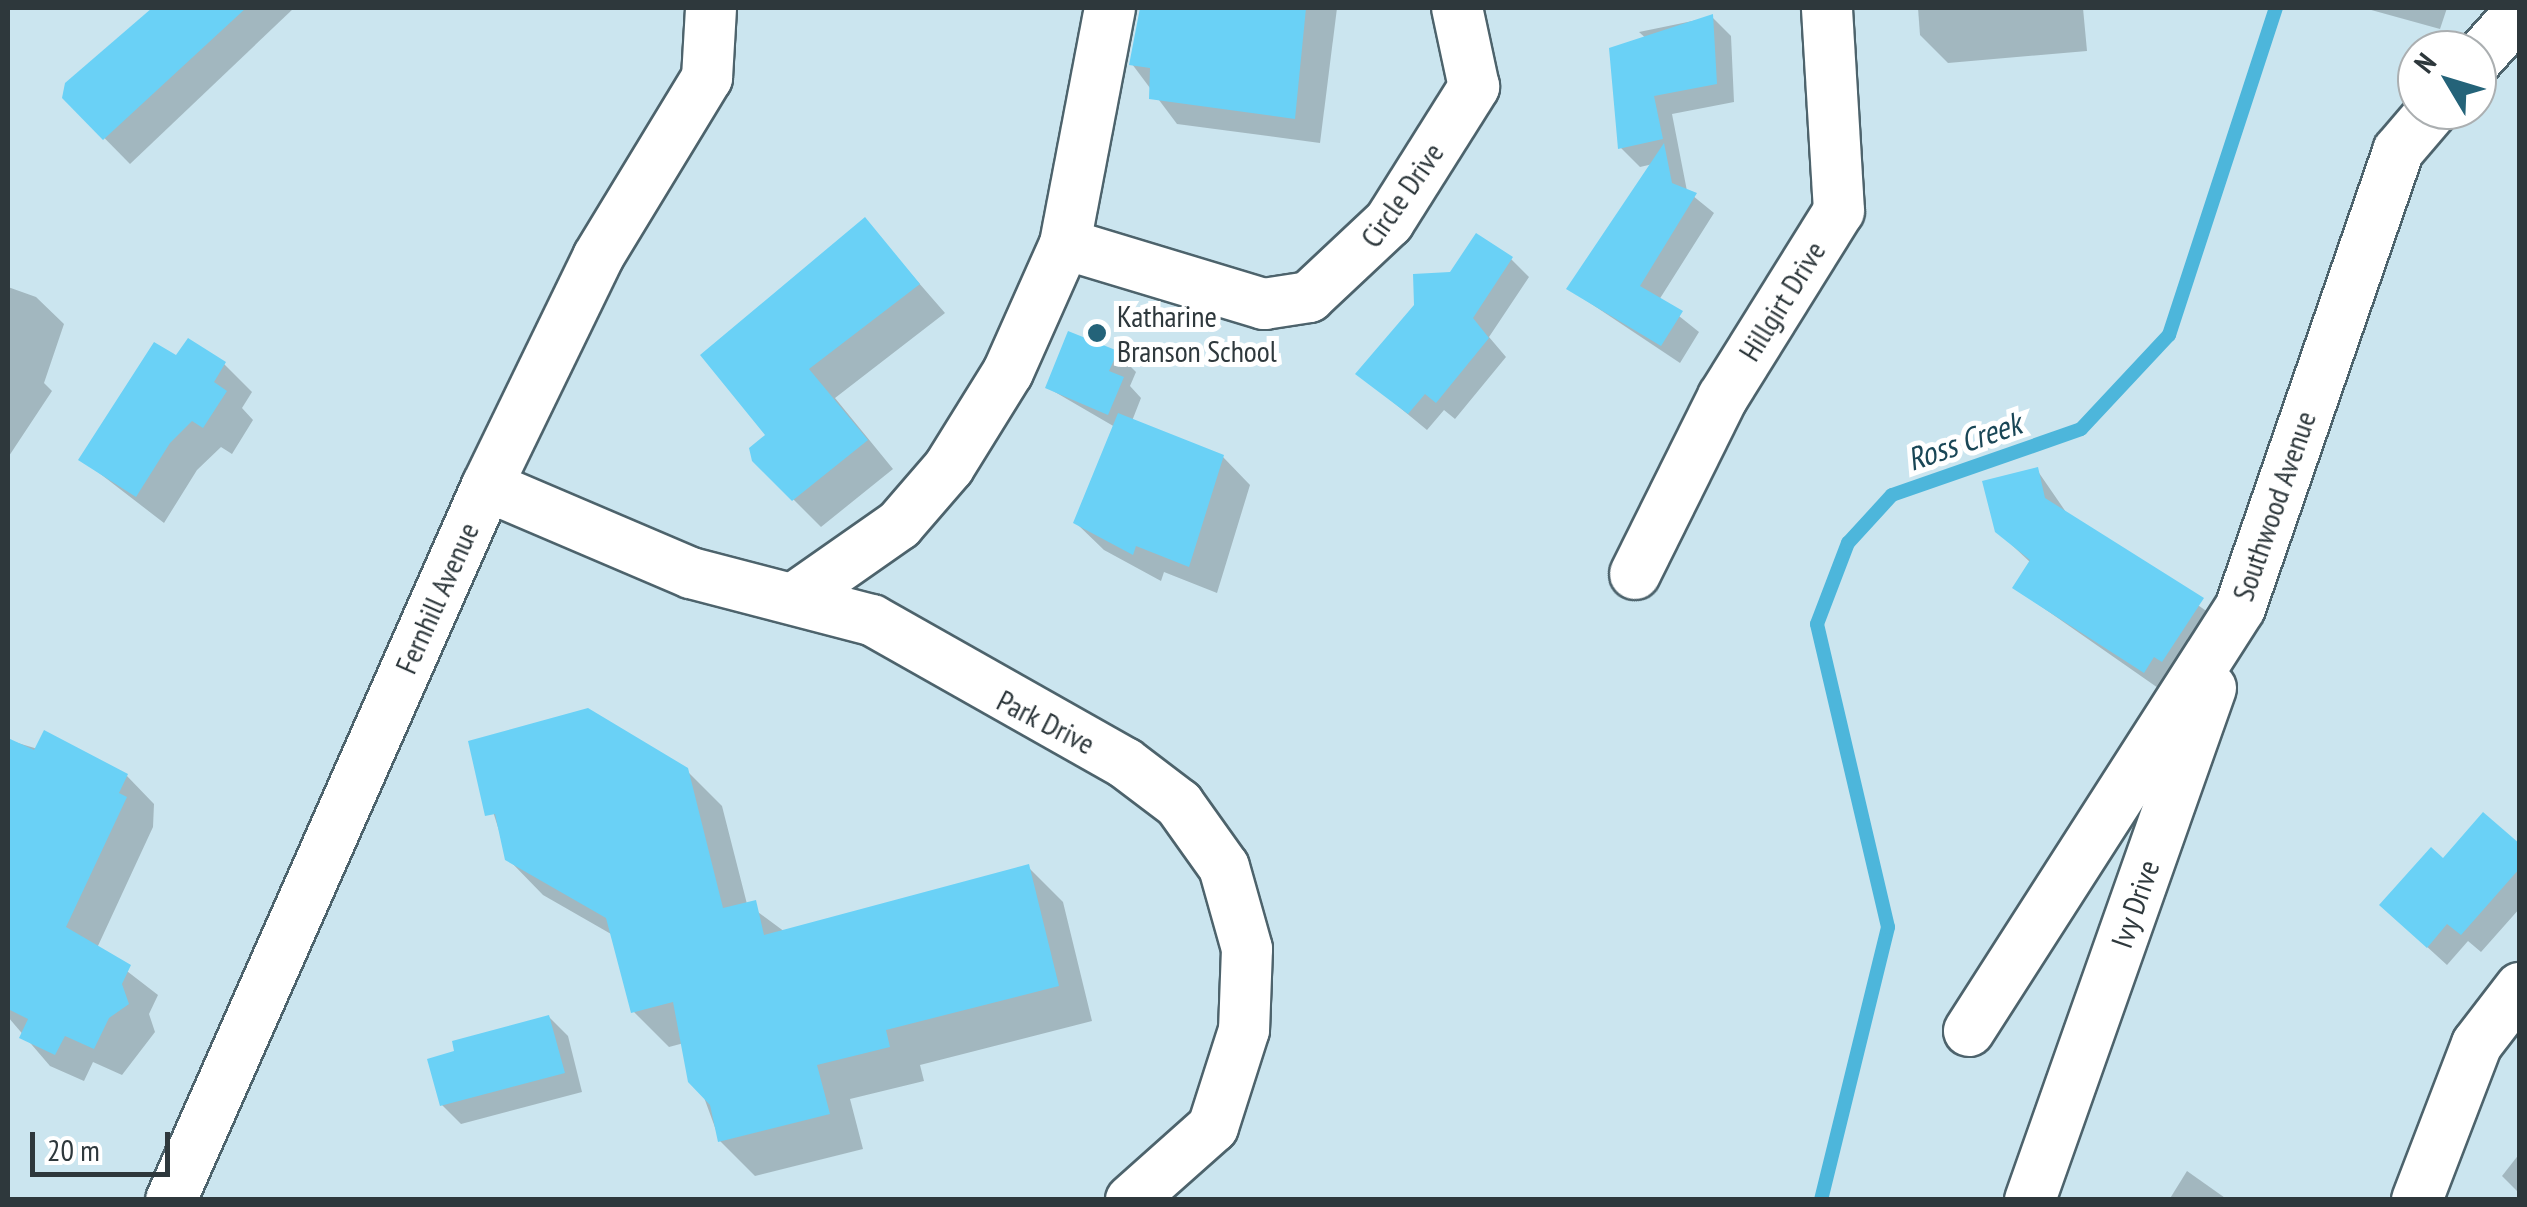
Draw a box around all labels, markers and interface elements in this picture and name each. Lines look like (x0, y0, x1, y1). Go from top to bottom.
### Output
north arrow (2397, 30, 2497, 130)
text: N (2405, 45, 2444, 80)
street label: Circle Drive (1353, 136, 1451, 254)
street label: Hillgirt Drive (1731, 235, 1833, 367)
place label: Katharine Branson School (1117, 298, 1277, 368)
marker: Katharine Branson School (1086, 322, 1108, 344)
water label: Ross Creek (1902, 404, 2026, 478)
street label: Southwood Avenue (2225, 406, 2323, 606)
street label: Fernhill Avenue (388, 517, 486, 679)
street label: Park Drive (991, 682, 1101, 762)
street label: Ivy Drive (2103, 855, 2167, 953)
scale bar (35, 1112, 175, 1174)
text: 20 m (47, 1130, 100, 1169)

